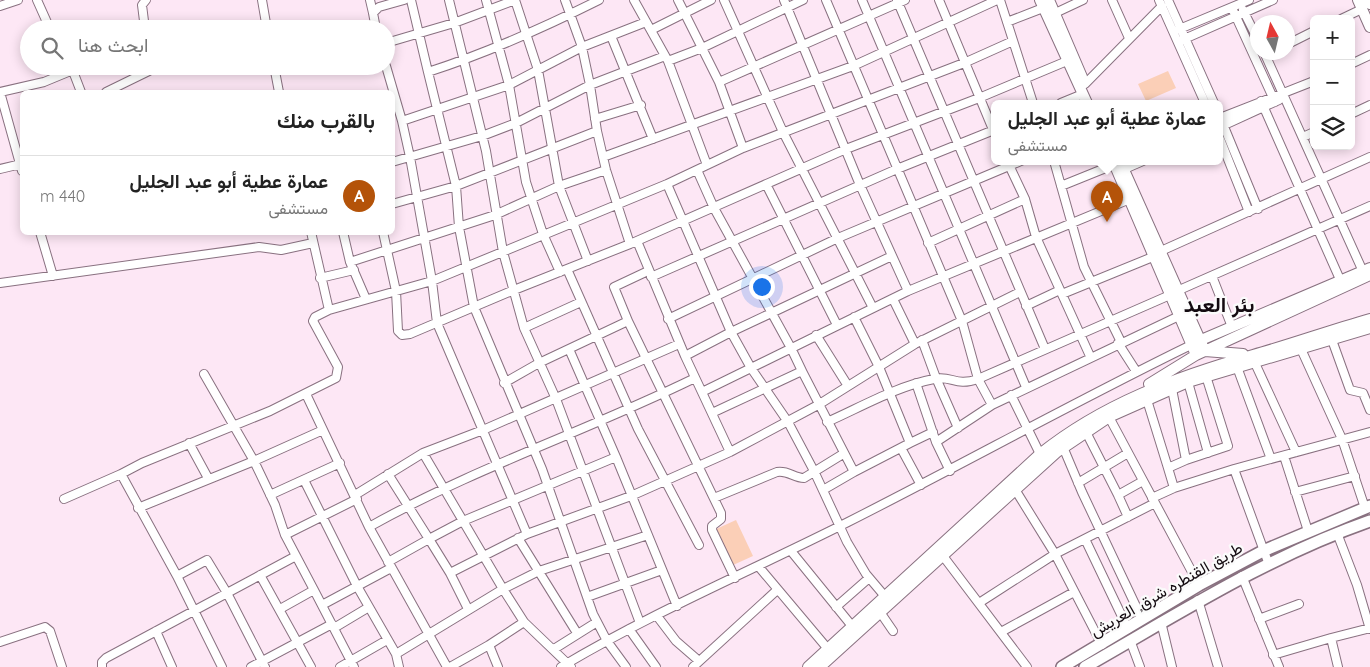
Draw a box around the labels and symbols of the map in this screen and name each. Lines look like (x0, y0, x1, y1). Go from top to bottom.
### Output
north arrow (1250, 15, 1295, 60)
pin: A (1091, 181, 1123, 222)
your location (749, 274, 775, 300)
district label: بئر العبد (1184, 291, 1254, 318)
street label: طريق القنطره شرق, العريش (1086, 537, 1246, 642)

